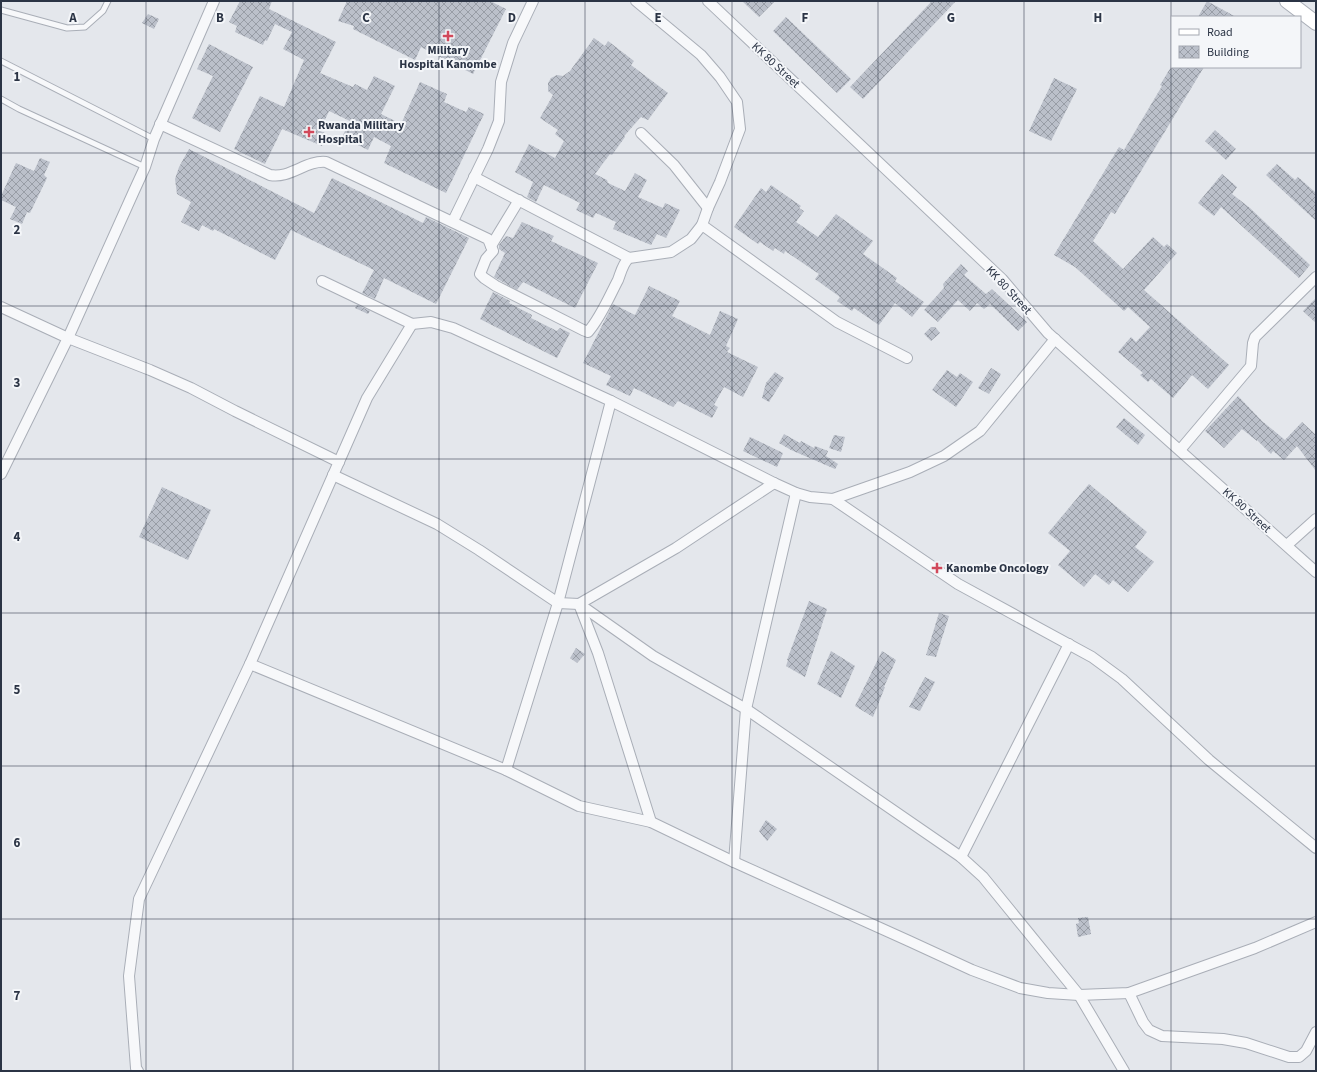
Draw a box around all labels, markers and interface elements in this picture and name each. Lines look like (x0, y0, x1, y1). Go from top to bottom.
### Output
text: A (68, 9, 77, 27)
text: B (216, 9, 224, 27)
text: C (362, 9, 370, 27)
text: D (508, 9, 516, 27)
text: E (654, 9, 662, 27)
text: F (802, 9, 809, 27)
text: G (947, 9, 955, 27)
text: H (1094, 9, 1102, 27)
legend (1171, 16, 1301, 68)
text: Road (1207, 24, 1233, 41)
marker: Military Hospital Kanombe (442, 30, 454, 42)
street label: KK 80 Street (748, 38, 804, 92)
place label: Military Hospital Kanombe (399, 42, 497, 73)
text: Building (1207, 44, 1249, 61)
text: 1 (14, 68, 21, 86)
place label: Rwanda Military Hospital (318, 117, 405, 148)
marker: Rwanda Military Hospital (303, 126, 315, 138)
text: 2 (14, 221, 21, 239)
street label: KK 80 Street (982, 262, 1036, 318)
text: 3 (14, 374, 21, 392)
street label: KK 80 Street (1218, 484, 1275, 537)
text: 4 (14, 528, 21, 546)
place label: Kanombe Oncology (946, 560, 1050, 577)
marker: Kanombe Oncology (931, 562, 943, 574)
text: 5 (14, 681, 21, 699)
text: 6 (14, 834, 21, 852)
text: 7 (14, 987, 21, 1005)

